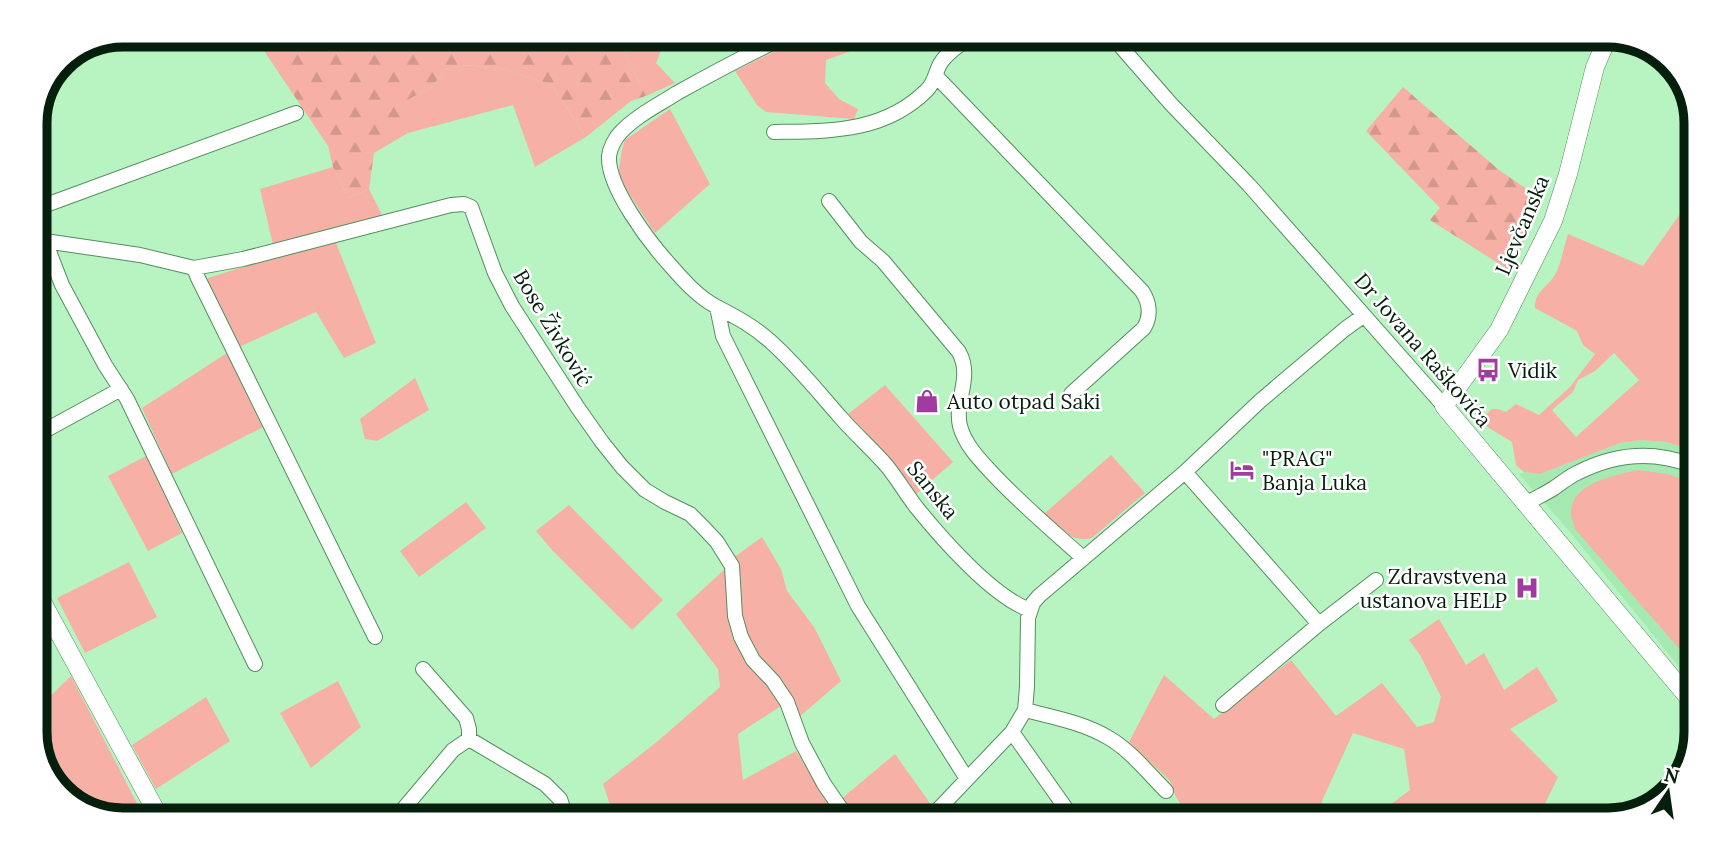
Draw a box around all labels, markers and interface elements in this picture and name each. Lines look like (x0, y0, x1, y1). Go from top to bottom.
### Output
street label: Ljevčanska (1489, 171, 1555, 279)
street label: Bose Živković (507, 264, 599, 392)
street label: Dr Jovana Raškovića (1349, 267, 1498, 433)
bus stop icon: Vidik (1474, 356, 1502, 384)
place label: Vidik (1507, 357, 1558, 384)
shop icon: Auto otpad Saki (913, 387, 941, 415)
place label: Auto otpad Saki (946, 388, 1101, 415)
place label: "PRAG" Banja Luka (1262, 445, 1367, 496)
street label: Sanska (901, 455, 965, 525)
hotel icon: "PRAG" Banja Luka (1228, 456, 1256, 484)
place label: Zdravstvena ustanova HELP (1360, 563, 1507, 614)
hospital icon: Zdravstvena ustanova HELP (1513, 574, 1541, 602)
north arrow (1633, 757, 1703, 827)
text: N (1662, 762, 1682, 789)

